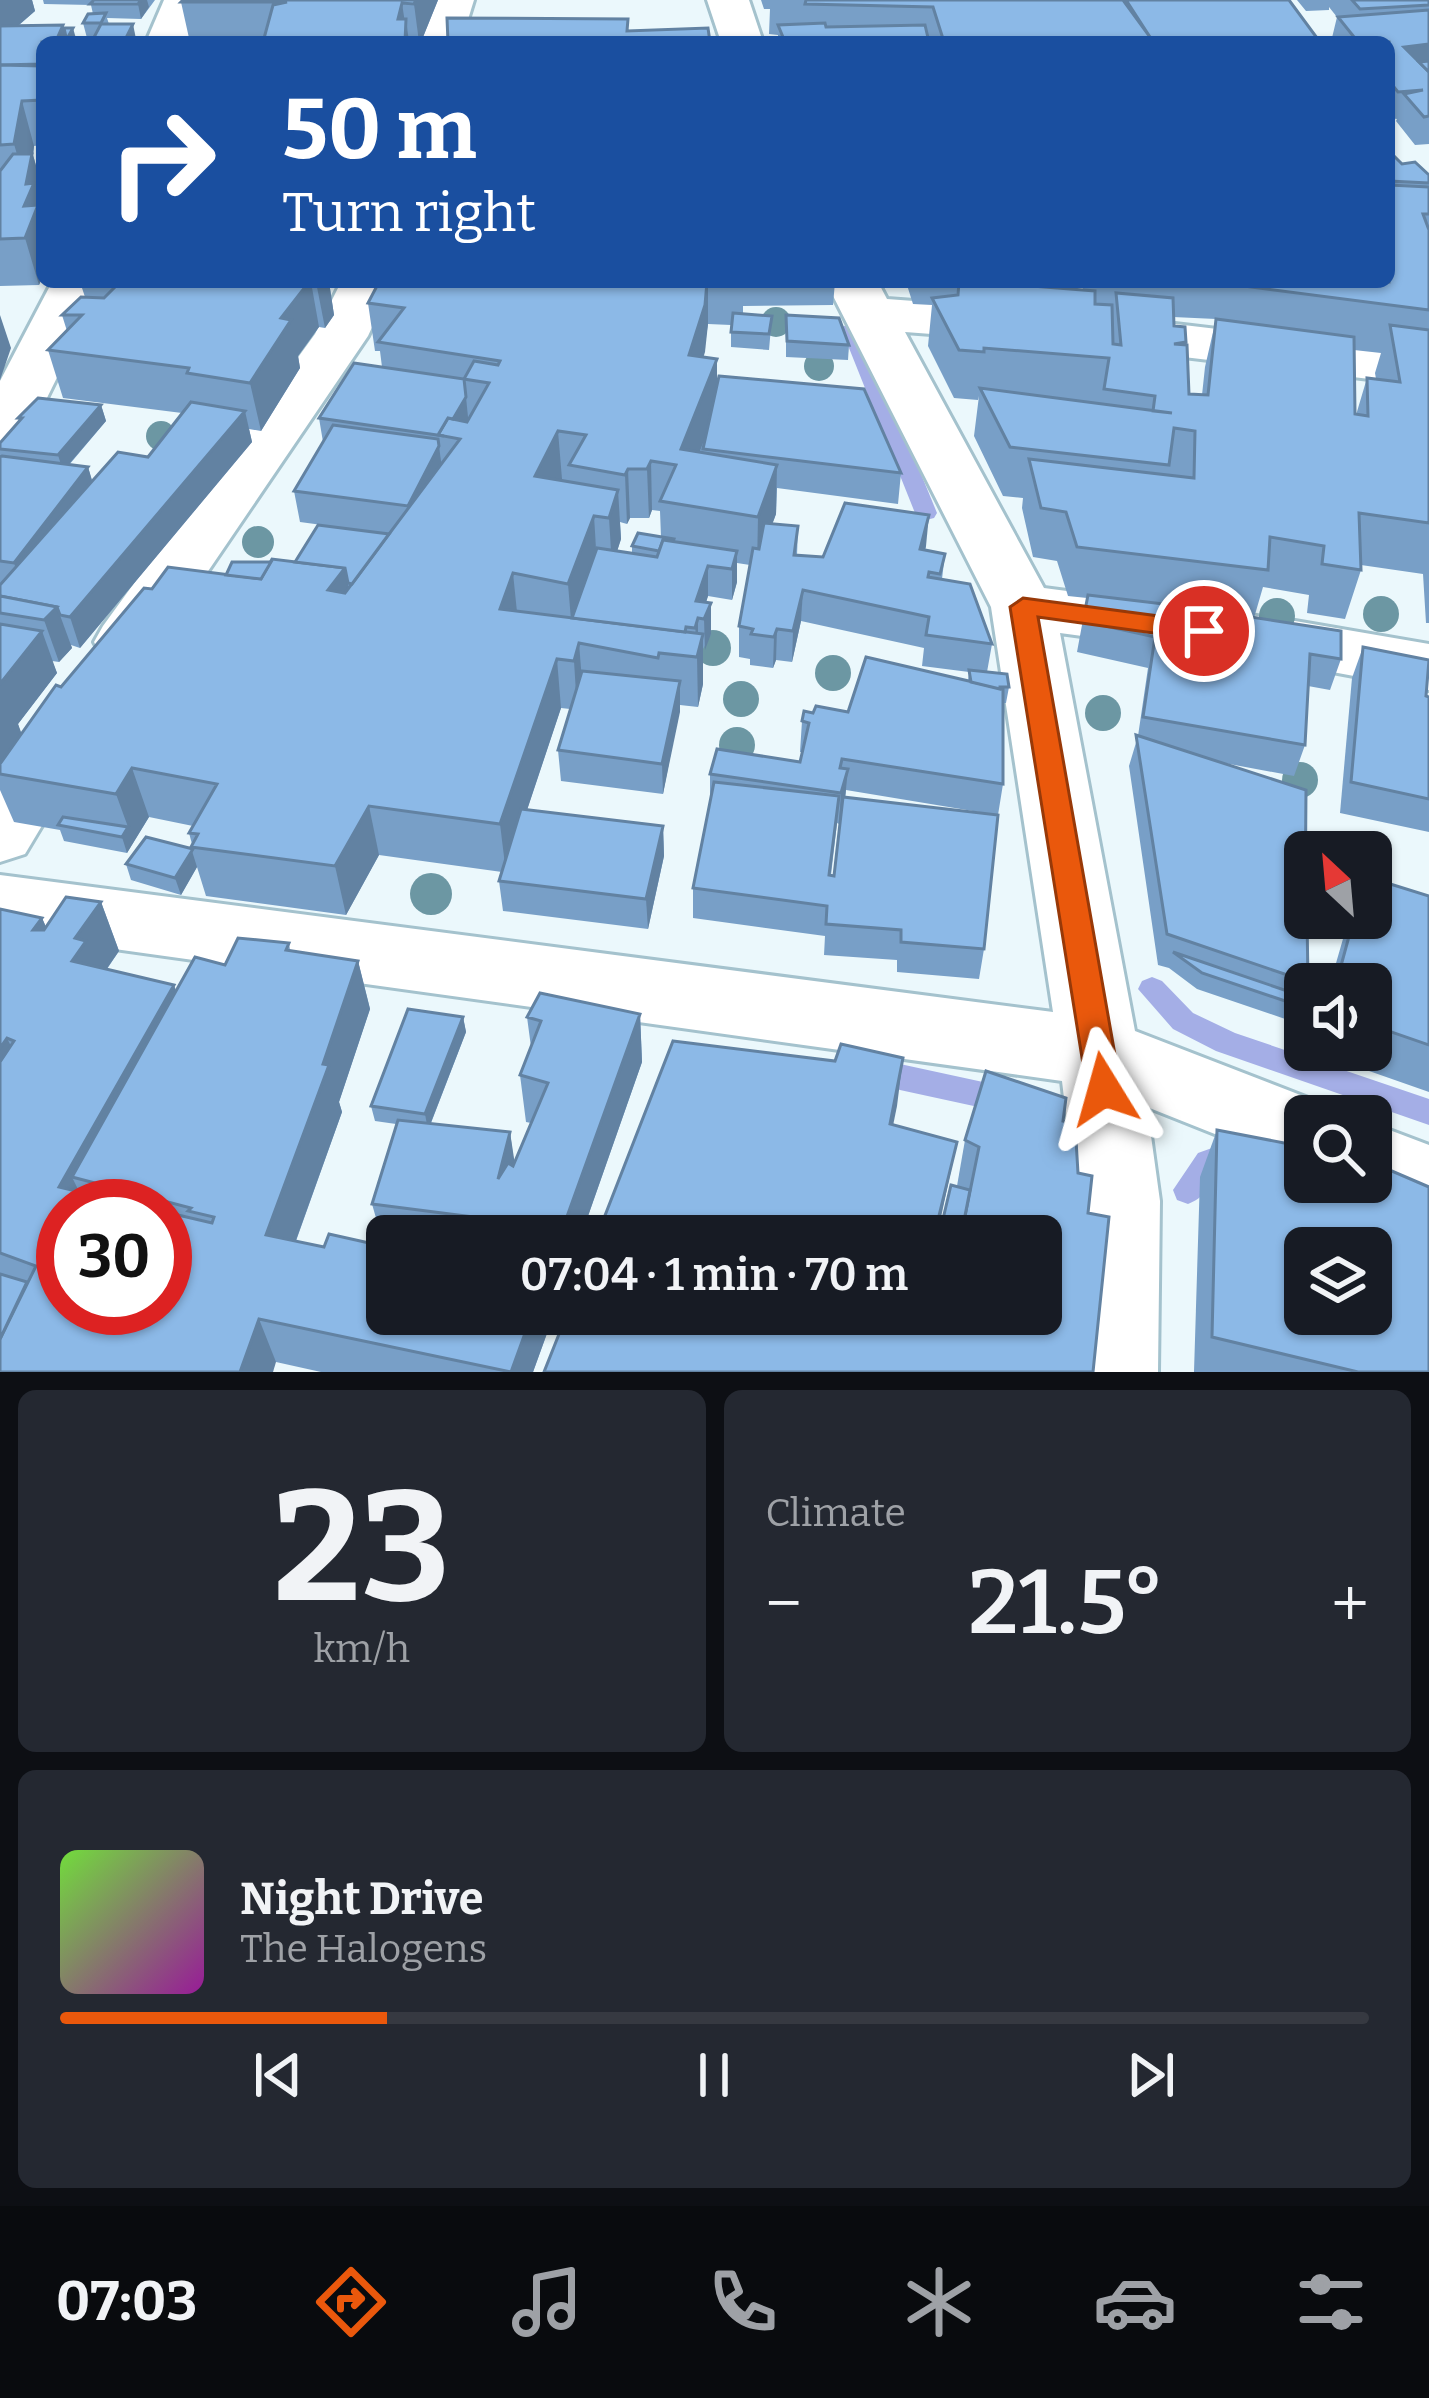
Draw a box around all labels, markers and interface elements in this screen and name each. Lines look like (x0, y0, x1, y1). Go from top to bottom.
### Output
text: 50 m (282, 79, 477, 180)
icon: right (84, 84, 240, 240)
text: Turn right (282, 181, 536, 245)
pin (1153, 580, 1255, 682)
icon: arrive (1171, 598, 1237, 664)
north arrow (1284, 831, 1392, 939)
map controls (1284, 831, 1392, 1335)
button: sound (1284, 963, 1392, 1071)
position arrow (1041, 1026, 1167, 1152)
button: search (1284, 1095, 1392, 1203)
speed limit sign: 30 (36, 1179, 192, 1335)
button: layers (1284, 1227, 1392, 1335)
text: 07:04 · 1 min · 70 m (520, 1248, 908, 1302)
text: 23 (273, 1454, 451, 1641)
text: Climate (766, 1490, 906, 1536)
text: 21.5° (968, 1549, 1165, 1657)
text: − (766, 1564, 802, 1643)
text: + (1331, 1564, 1369, 1643)
text: km/h (313, 1626, 410, 1672)
text: Night Drive (240, 1872, 483, 1926)
text: The Halogens (240, 1926, 487, 1972)
icon: previous (245, 2042, 311, 2108)
icon: pause (681, 2042, 747, 2108)
icon: next (1118, 2042, 1184, 2108)
icon: directions (309, 2260, 393, 2344)
icon: music (505, 2260, 589, 2344)
icon: phone (701, 2260, 785, 2344)
icon: climate (897, 2260, 981, 2344)
icon: car (1093, 2260, 1177, 2344)
icon: filters (1289, 2260, 1373, 2344)
text: 07:03 (56, 2270, 197, 2334)

